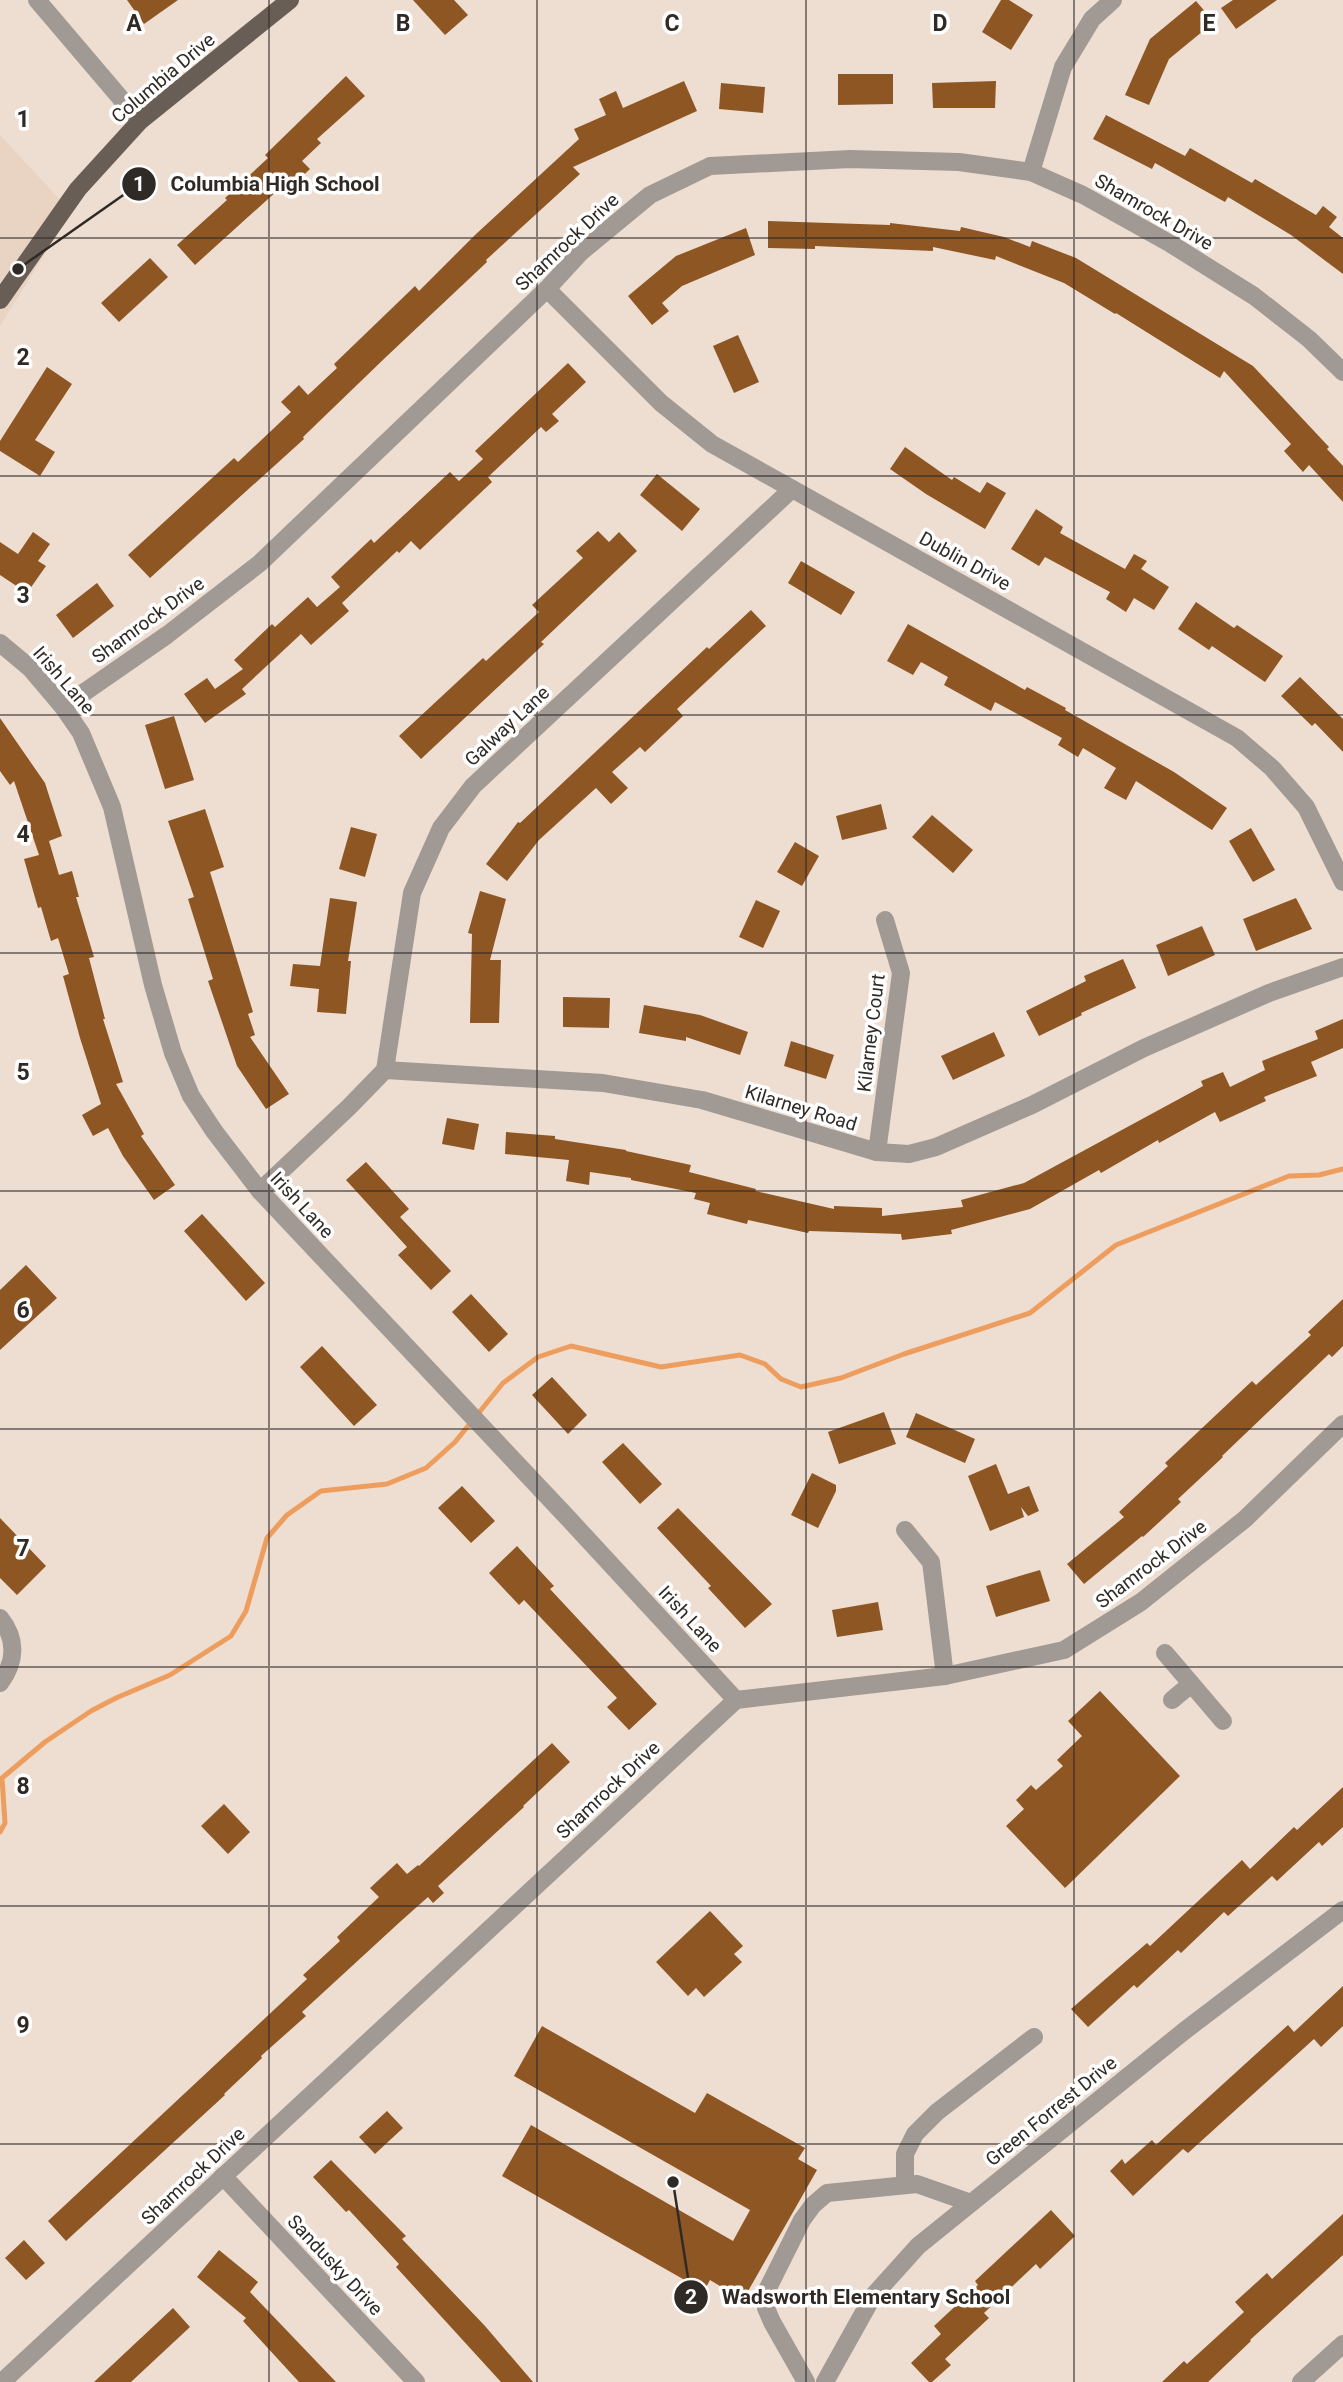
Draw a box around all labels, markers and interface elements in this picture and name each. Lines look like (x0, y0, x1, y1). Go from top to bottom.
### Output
text: A (126, 10, 142, 37)
text: B (396, 10, 410, 37)
text: C (664, 10, 680, 37)
text: D (933, 10, 947, 37)
text: E (1203, 10, 1216, 37)
street label: Columbia Drive (107, 28, 219, 128)
text: 1 (16, 106, 30, 133)
callout: Columbia High School (122, 163, 394, 205)
street label: Shamrock Drive (1091, 169, 1217, 255)
text: 1 (133, 172, 145, 196)
text: Columbia High School (170, 172, 380, 196)
street label: Shamrock Drive (511, 188, 623, 296)
text: 2 (16, 344, 30, 371)
street label: Dublin Drive (915, 527, 1015, 595)
street label: Shamrock Drive (88, 572, 208, 668)
text: 3 (16, 582, 30, 609)
street label: Irish Lane (28, 641, 100, 719)
street label: Galway Lane (460, 681, 554, 771)
text: 4 (16, 821, 30, 848)
street label: Kilarney Court (852, 973, 890, 1093)
text: 5 (16, 1059, 30, 1086)
street label: Kilarney Road (742, 1080, 860, 1136)
street label: Irish Lane (266, 1167, 338, 1243)
text: 6 (16, 1297, 30, 1324)
street label: Shamrock Drive (1091, 1515, 1211, 1613)
text: 7 (16, 1535, 30, 1562)
street label: Irish Lane (654, 1581, 726, 1657)
street label: Shamrock Drive (552, 1736, 664, 1844)
text: 8 (16, 1773, 30, 1800)
text: 9 (16, 2012, 30, 2039)
street label: Green Forrest Drive (981, 2051, 1121, 2171)
street label: Shamrock Drive (137, 2122, 249, 2230)
street label: Sandusky Drive (283, 2210, 387, 2320)
callout: Wadsworth Elementary School (673, 2276, 1025, 2318)
text: 2 (685, 2285, 697, 2309)
text: Wadsworth Elementary School (722, 2285, 1010, 2309)

